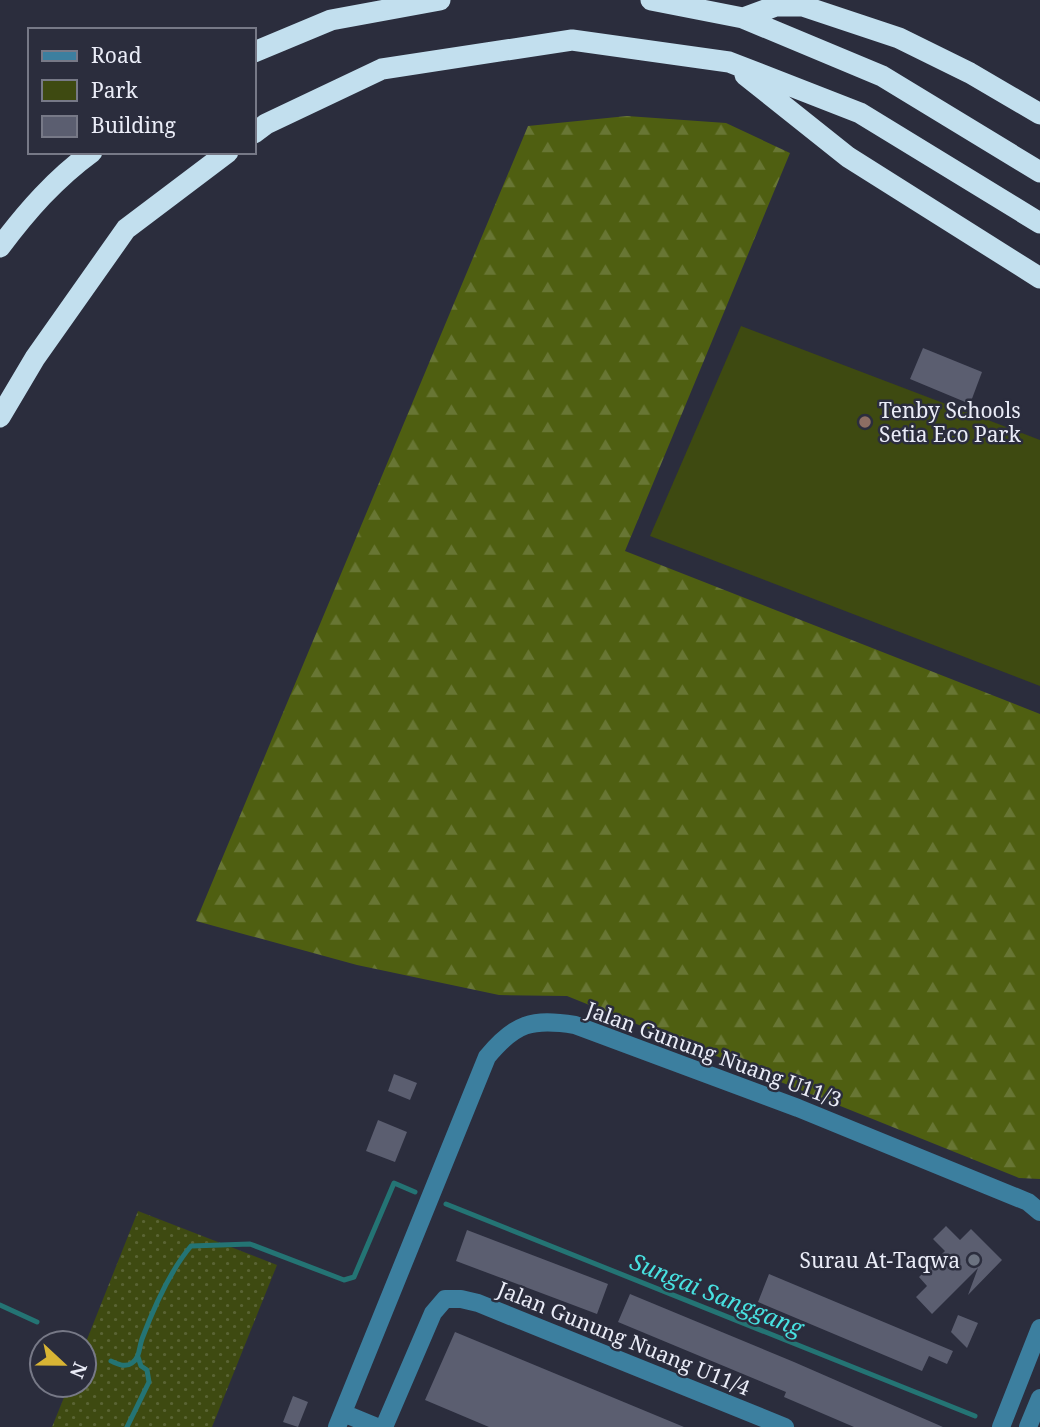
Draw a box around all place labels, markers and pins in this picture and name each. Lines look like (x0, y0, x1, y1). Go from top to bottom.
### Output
place label: Tenby Schools Setia Eco Park (879, 396, 1021, 448)
marker: Tenby Schools Setia Eco Park (857, 414, 873, 430)
place label: Surau At-Taqwa (800, 1246, 960, 1274)
marker: Surau At-Taqwa (966, 1252, 982, 1268)

